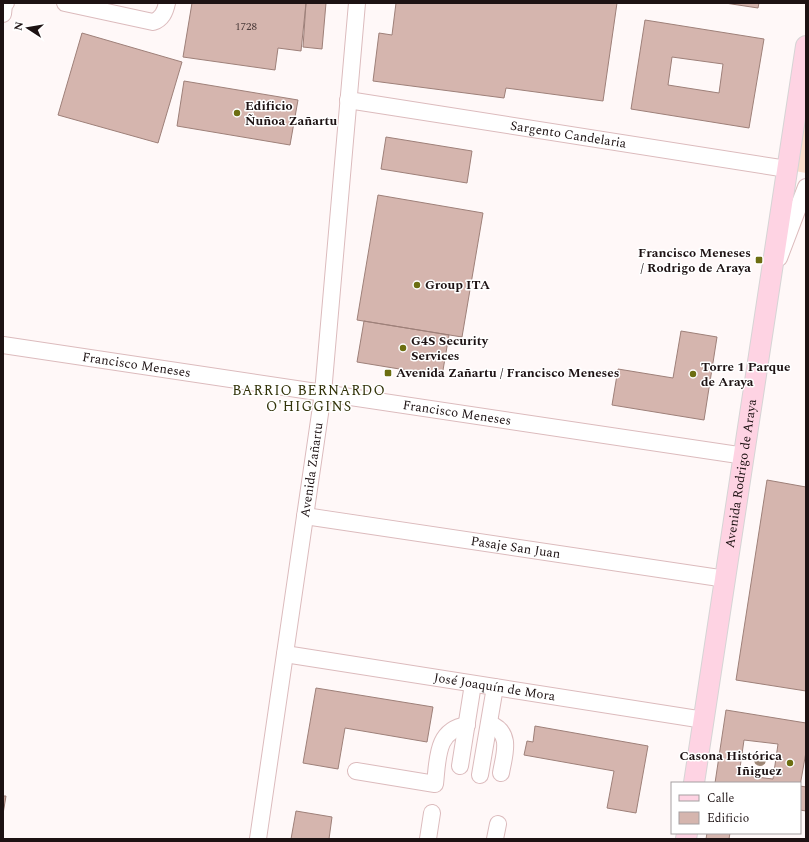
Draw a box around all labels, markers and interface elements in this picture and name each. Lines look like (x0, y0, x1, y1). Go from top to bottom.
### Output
north arrow (8, 8, 48, 48)
house number: 1728 (235, 18, 257, 35)
text: N (9, 20, 28, 32)
place label: Edificio Ñuñoa Zañartu (245, 96, 337, 131)
marker: Edificio Ñuñoa Zañartu (232, 108, 242, 118)
street label: Sargento Candelaria (509, 116, 628, 154)
place label: Francisco Meneses / Rodrigo de Araya (638, 243, 751, 278)
marker: Francisco Meneses / Rodrigo de Araya (754, 255, 764, 265)
place label: Group ITA (425, 275, 490, 295)
marker: Group ITA (412, 280, 422, 290)
place label: G4S Security Services (411, 331, 489, 366)
marker: G4S Security Services (398, 343, 408, 353)
street label: Francisco Meneses (81, 347, 192, 383)
place label: Torre 1 Parque de Araya (701, 357, 790, 392)
place label: Avenida Zañartu / Francisco Meneses (396, 363, 619, 383)
marker: Avenida Zañartu / Francisco Meneses (383, 368, 393, 378)
marker: Torre 1 Parque de Araya (688, 369, 698, 379)
district label: BARRIO BERNARDO O'HIGGINS (232, 380, 386, 417)
street label: Francisco Meneses (401, 395, 513, 431)
street label: Avenida Rodrigo de Araya (720, 397, 762, 549)
street label: Avenida Zañartu (295, 421, 329, 519)
street label: Pasaje San Juan (469, 531, 562, 564)
street label: José Joaquín de Mora (432, 668, 557, 707)
place label: Casona Histórica Iñiguez (680, 746, 782, 781)
marker: Casona Histórica Iñiguez (785, 758, 795, 768)
legend (671, 782, 801, 834)
text: Calle (707, 789, 735, 808)
text: Edificio (707, 809, 749, 828)

